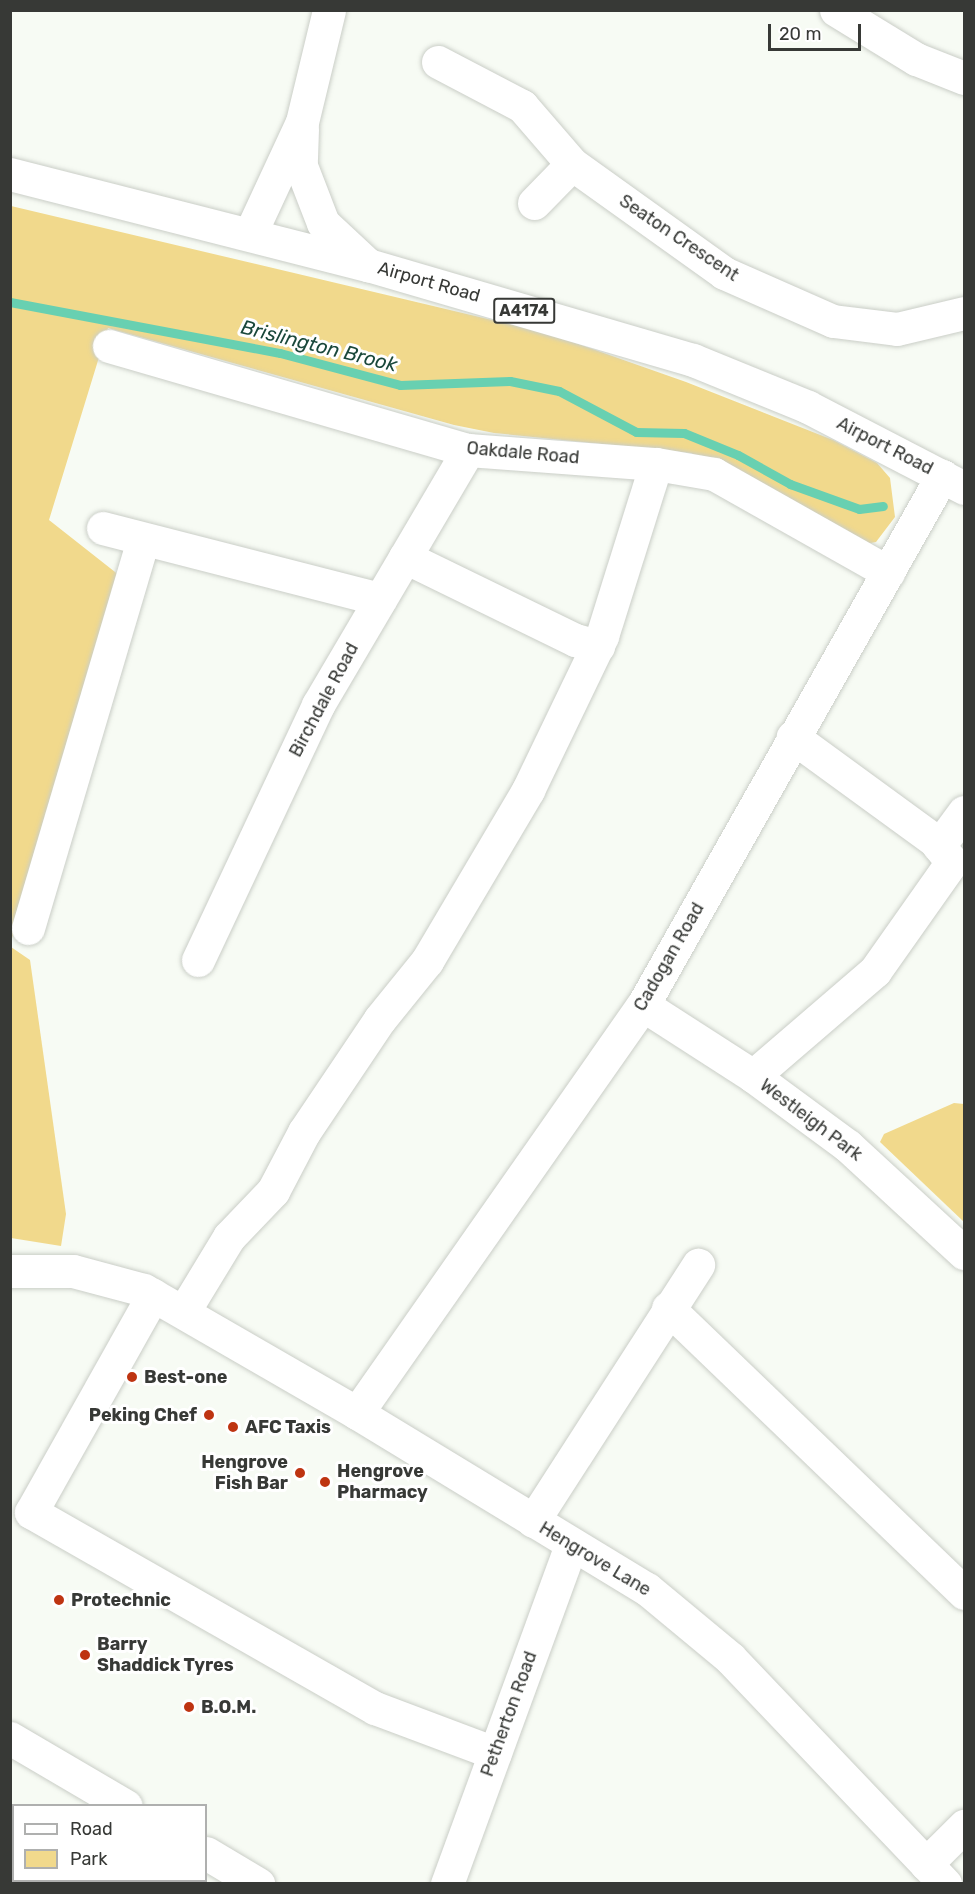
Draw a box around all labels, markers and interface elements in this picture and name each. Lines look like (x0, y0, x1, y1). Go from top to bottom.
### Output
scale bar (771, 12, 864, 50)
text: 20 m (779, 23, 821, 45)
street label: Seaton Crescent (615, 190, 743, 286)
street label: Airport Road (375, 257, 483, 307)
road number: A4174 (492, 298, 556, 324)
water label: Brislington Brook (238, 315, 400, 377)
street label: Airport Road (833, 412, 937, 480)
street label: Oakdale Road (466, 437, 580, 469)
street label: Birchdale Road (285, 639, 363, 761)
street label: Cadogan Road (629, 899, 709, 1015)
street label: Westleigh Park (756, 1074, 866, 1166)
place label: Best-one (144, 1366, 227, 1388)
marker: Best-one (125, 1370, 139, 1384)
place label: Peking Chef (89, 1404, 197, 1426)
marker: Peking Chef (202, 1408, 216, 1422)
place label: AFC Taxis (245, 1416, 331, 1438)
marker: AFC Taxis (226, 1420, 240, 1434)
place label: Hengrove Fish Bar (201, 1452, 288, 1494)
place label: Hengrove Pharmacy (337, 1461, 428, 1504)
marker: Hengrove Fish Bar (293, 1466, 307, 1480)
marker: Hengrove Pharmacy (318, 1475, 332, 1489)
street label: Hengrove Lane (535, 1517, 655, 1601)
place label: Protechnic (71, 1589, 171, 1611)
marker: Protechnic (52, 1593, 66, 1607)
place label: Barry Shaddick Tyres (97, 1634, 234, 1676)
marker: Barry Shaddick Tyres (78, 1648, 92, 1662)
street label: Petherton Road (476, 1648, 542, 1780)
place label: B.O.M. (201, 1696, 256, 1718)
marker: B.O.M. (182, 1700, 196, 1714)
legend (12, 1804, 207, 1882)
text: Road (70, 1818, 113, 1840)
text: Park (70, 1848, 107, 1870)

